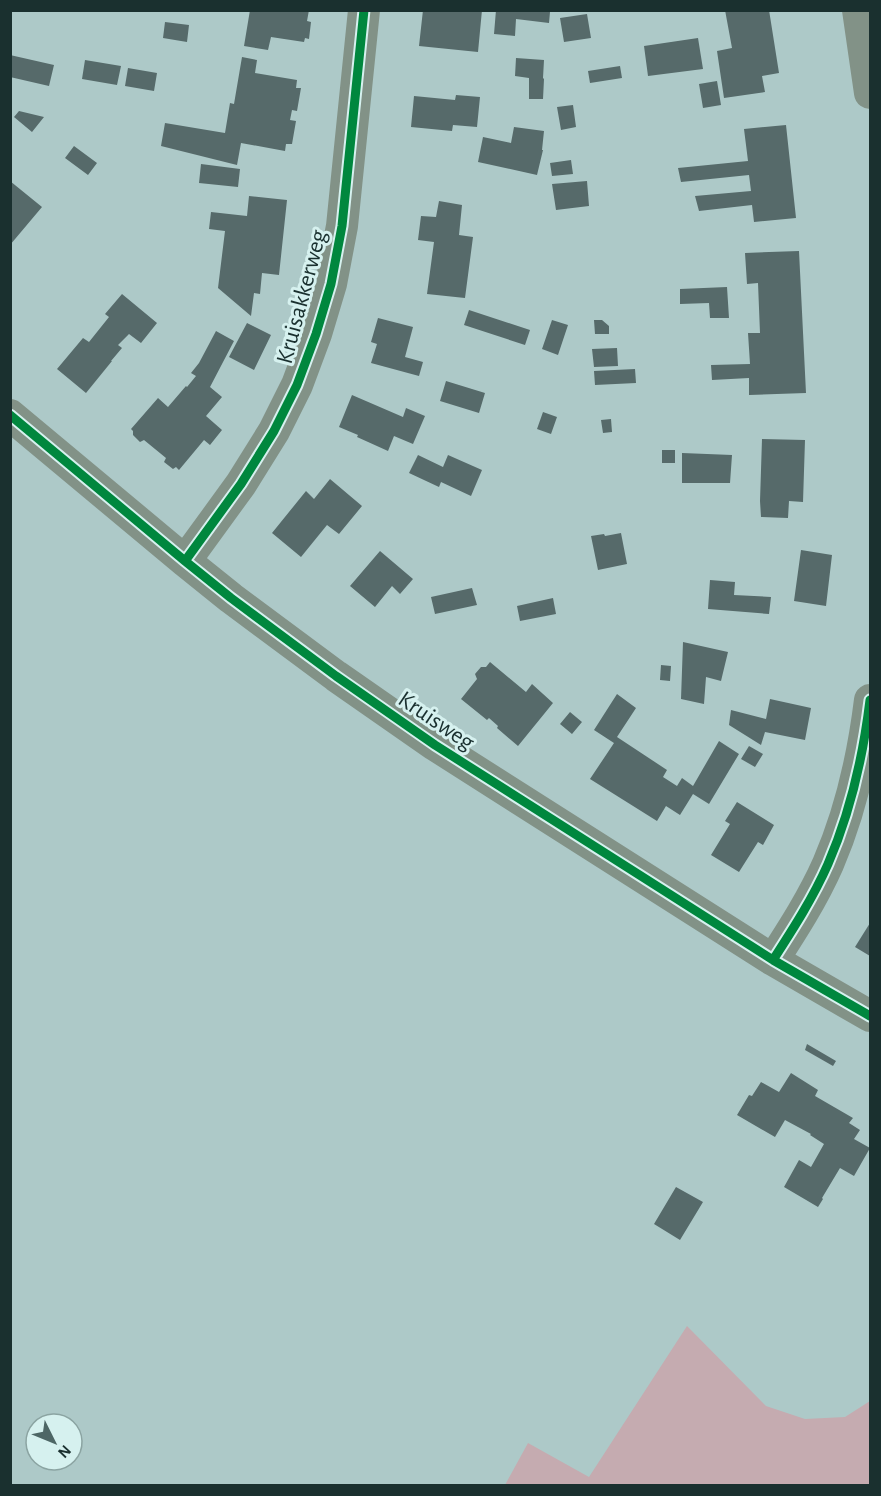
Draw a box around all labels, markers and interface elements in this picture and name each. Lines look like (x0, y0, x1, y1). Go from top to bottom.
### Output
street label: Kruisakkerweg (273, 227, 331, 367)
street label: Kruisweg (394, 687, 479, 755)
north arrow (24, 1412, 84, 1472)
text: N (55, 1442, 74, 1461)

